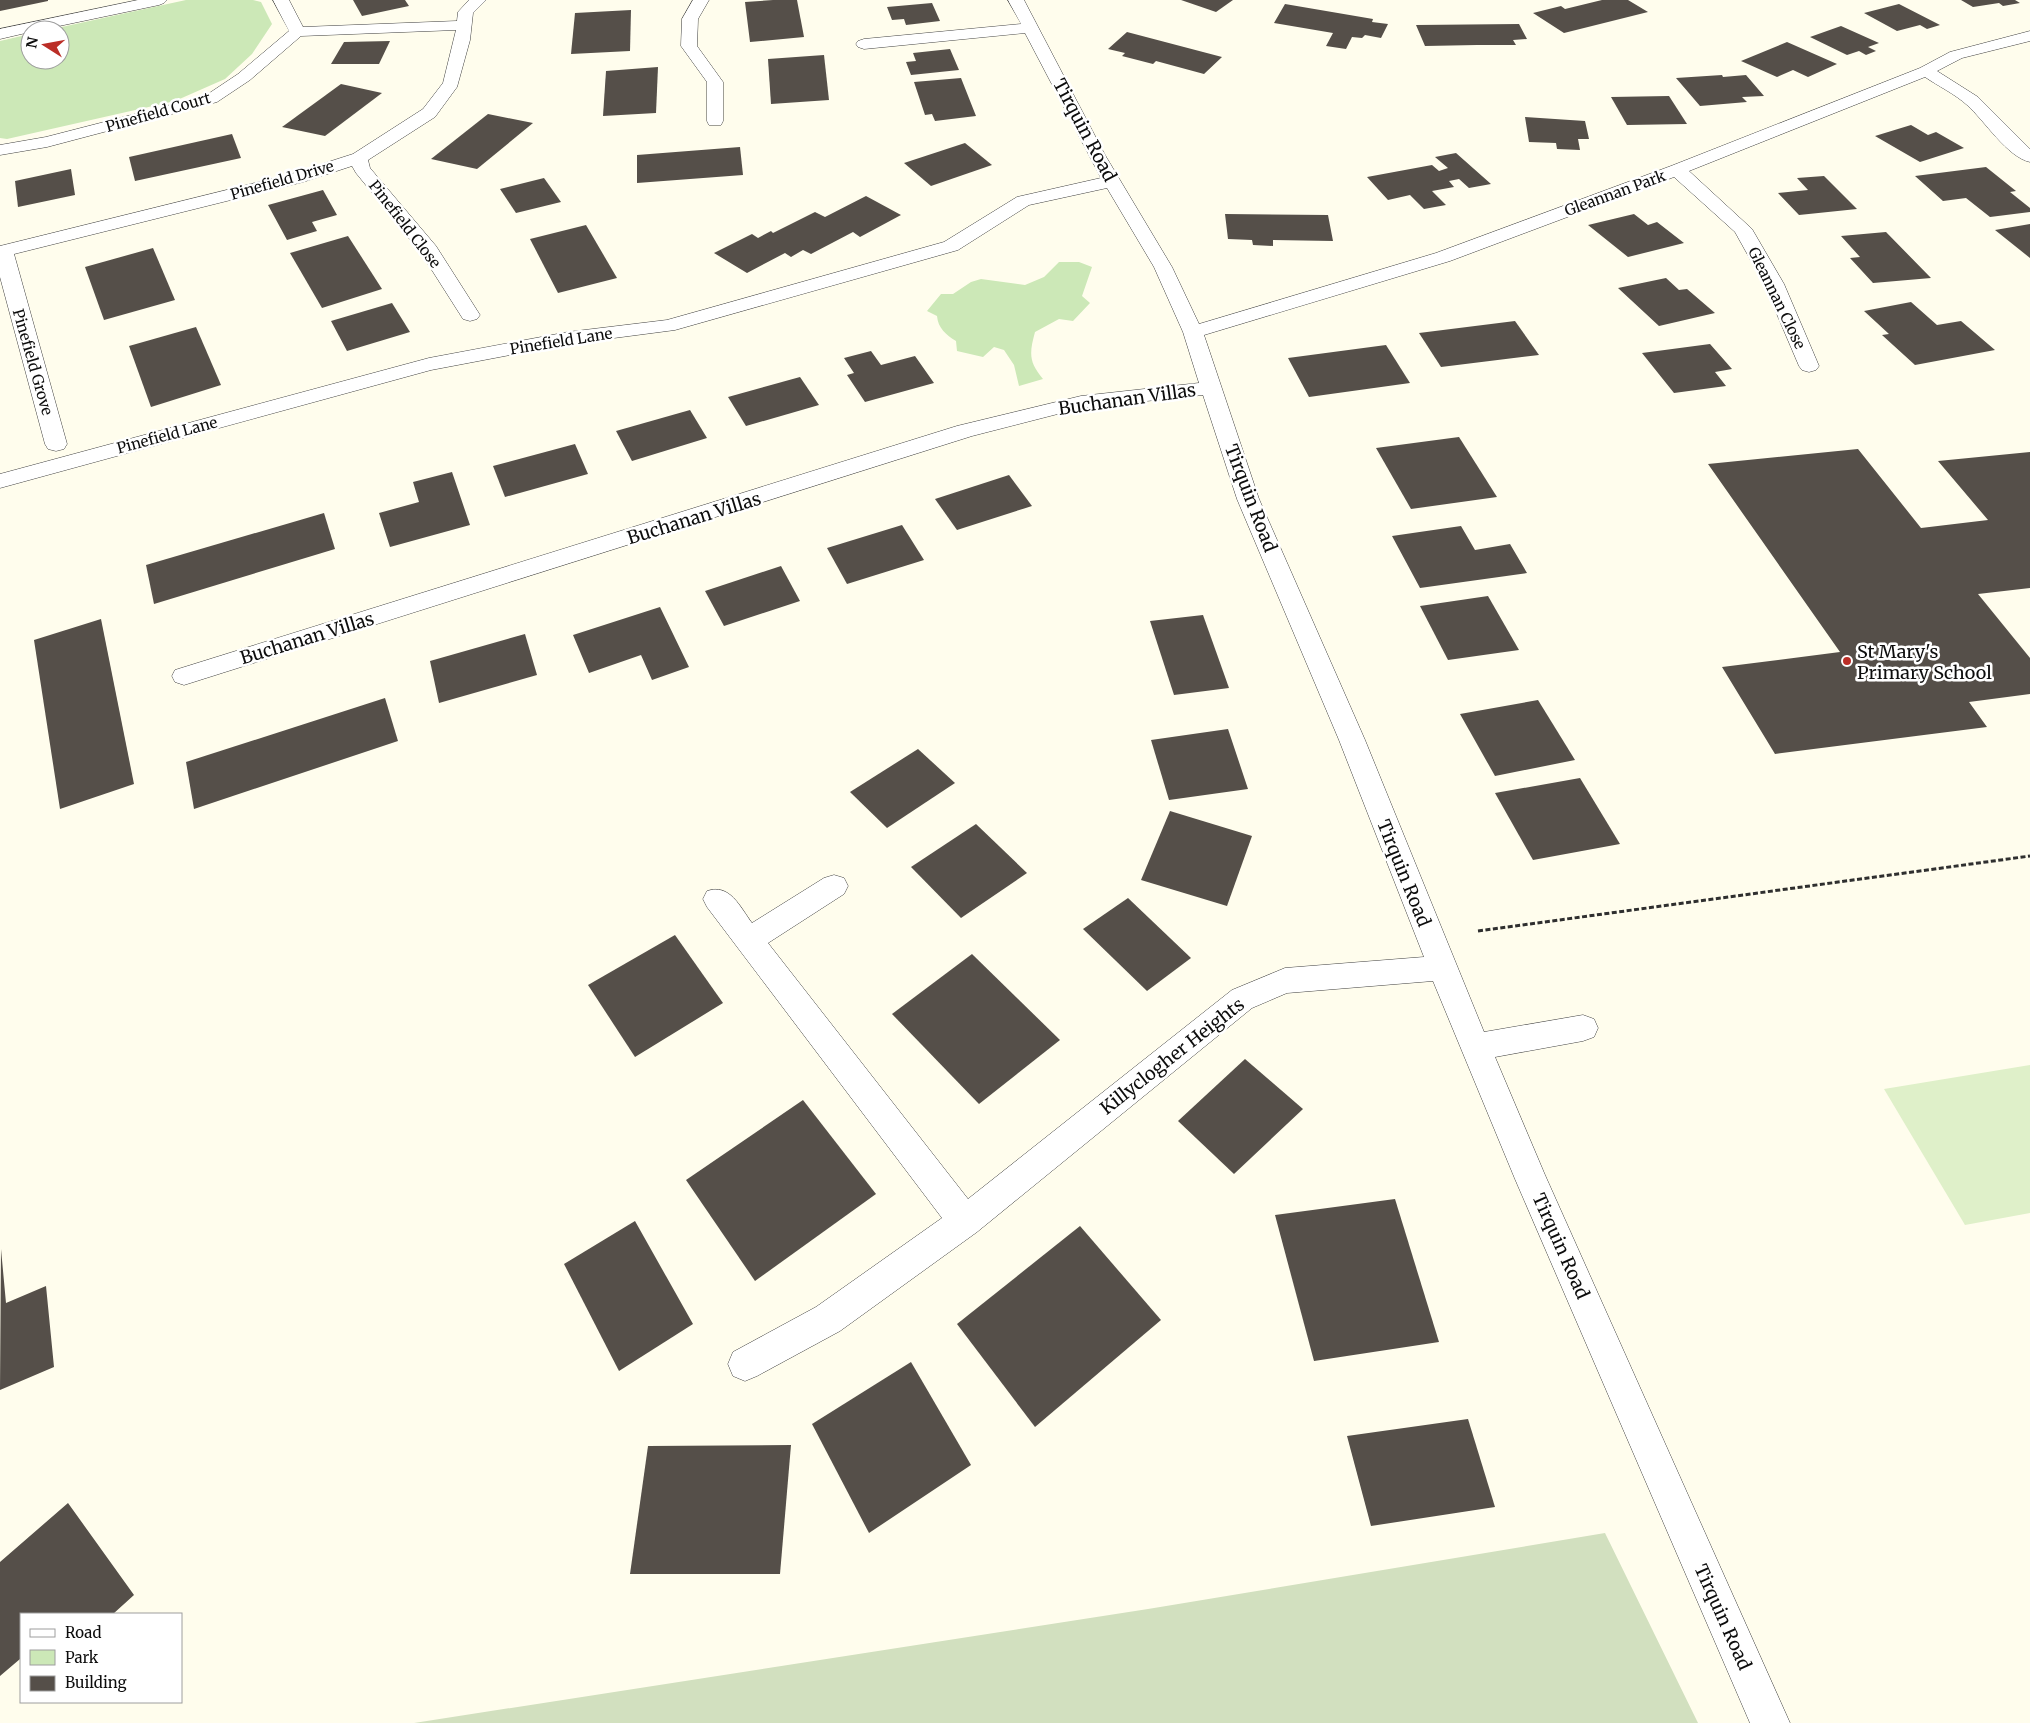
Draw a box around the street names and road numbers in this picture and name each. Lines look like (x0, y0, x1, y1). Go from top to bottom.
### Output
street label: Tirquin Road (1048, 74, 1122, 186)
street label: Pinefield Court (103, 88, 213, 136)
street label: Pinefield Drive (228, 156, 336, 204)
street label: Gleannan Park (1562, 166, 1669, 220)
street label: Pinefield Close (365, 176, 445, 272)
street label: Gleannan Close (1744, 244, 1810, 352)
street label: Pinefield Grove (9, 307, 57, 418)
street label: Pinefield Lane (508, 323, 614, 358)
street label: Buchanan Villas (1057, 378, 1197, 420)
street label: Pinefield Lane (115, 412, 220, 458)
street label: Tirquin Road (1220, 441, 1282, 555)
street label: Buchanan Villas (624, 487, 764, 549)
street label: Buchanan Villas (237, 607, 377, 669)
street label: Tirquin Road (1372, 816, 1436, 930)
street label: Killyclogher Heights (1095, 992, 1249, 1119)
street label: Tirquin Road (1527, 1189, 1595, 1303)
street label: Tirquin Road (1689, 1560, 1757, 1674)

